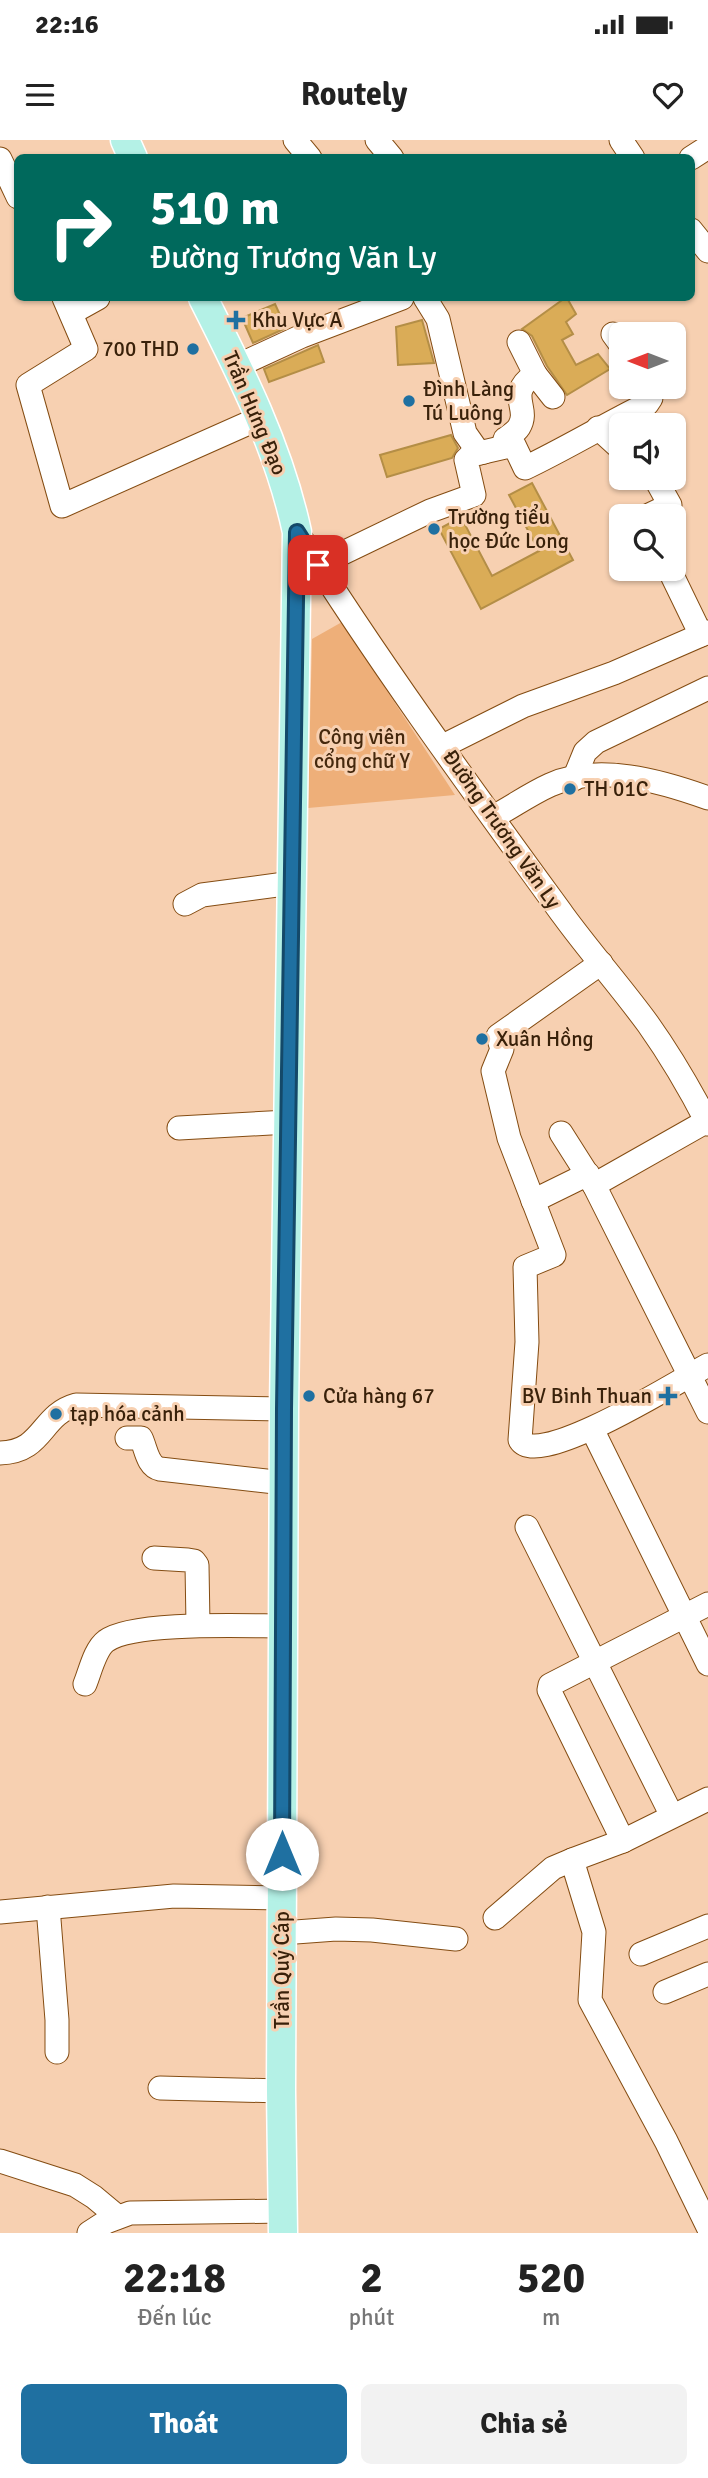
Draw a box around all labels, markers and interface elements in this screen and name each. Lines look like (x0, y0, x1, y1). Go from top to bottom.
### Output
text: 22:16 (35, 9, 99, 41)
text: Routely (301, 75, 407, 114)
icon: menu (21, 76, 59, 114)
icon: heart (649, 76, 687, 114)
text: 510 m (150, 178, 280, 238)
icon: right (35, 182, 126, 273)
text: Đường Trương Văn Ly (150, 238, 437, 277)
place label: Khu Vực A (252, 307, 343, 333)
marker: Khu Vực A (226, 310, 246, 330)
north arrow (609, 322, 686, 399)
map controls (609, 322, 686, 581)
place label: 700 THD (102, 336, 179, 362)
marker: 700 THD (185, 341, 201, 357)
street label: Trần Hưng Đạo (217, 347, 293, 479)
place label: Đình Làng Tú Luông (423, 376, 514, 426)
marker: Đình Làng Tú Luông (401, 393, 417, 409)
button: sound (609, 413, 686, 490)
place label: Trường tiểu học Đức Long (448, 503, 569, 554)
button: search (609, 504, 686, 581)
marker: Trường tiểu học Đức Long (426, 521, 442, 537)
pin (288, 535, 348, 595)
icon: arrive (299, 546, 337, 584)
park label: Công viên cổng chữ Y (314, 724, 411, 774)
street label: Đường Trương Văn Ly (437, 745, 567, 914)
place label: TH 01C (584, 776, 648, 802)
marker: TH 01C (562, 781, 578, 797)
place label: Xuân Hồng (496, 1026, 594, 1052)
marker: Xuân Hồng (474, 1031, 490, 1047)
place label: Cửa hàng 67 (323, 1383, 434, 1409)
place label: BV Binh Thuan (522, 1383, 652, 1409)
marker: BV Binh Thuan (658, 1386, 678, 1406)
marker: Cửa hàng 67 (301, 1388, 317, 1404)
place label: tạp hóa cảnh (70, 1401, 185, 1427)
marker: tạp hóa cảnh (48, 1406, 64, 1422)
position arrow (245, 1817, 319, 1891)
street label: Trần Quý Cáp (269, 1911, 295, 2029)
text: 22:18 (123, 2253, 226, 2304)
text: 2 (360, 2253, 383, 2304)
text: 520 (517, 2253, 585, 2304)
text: Đến lúc (137, 2303, 212, 2332)
text: phút (349, 2303, 394, 2332)
text: m (542, 2303, 560, 2332)
button: Thoát (21, 2384, 347, 2464)
button: Chia sẻ (361, 2384, 687, 2464)

